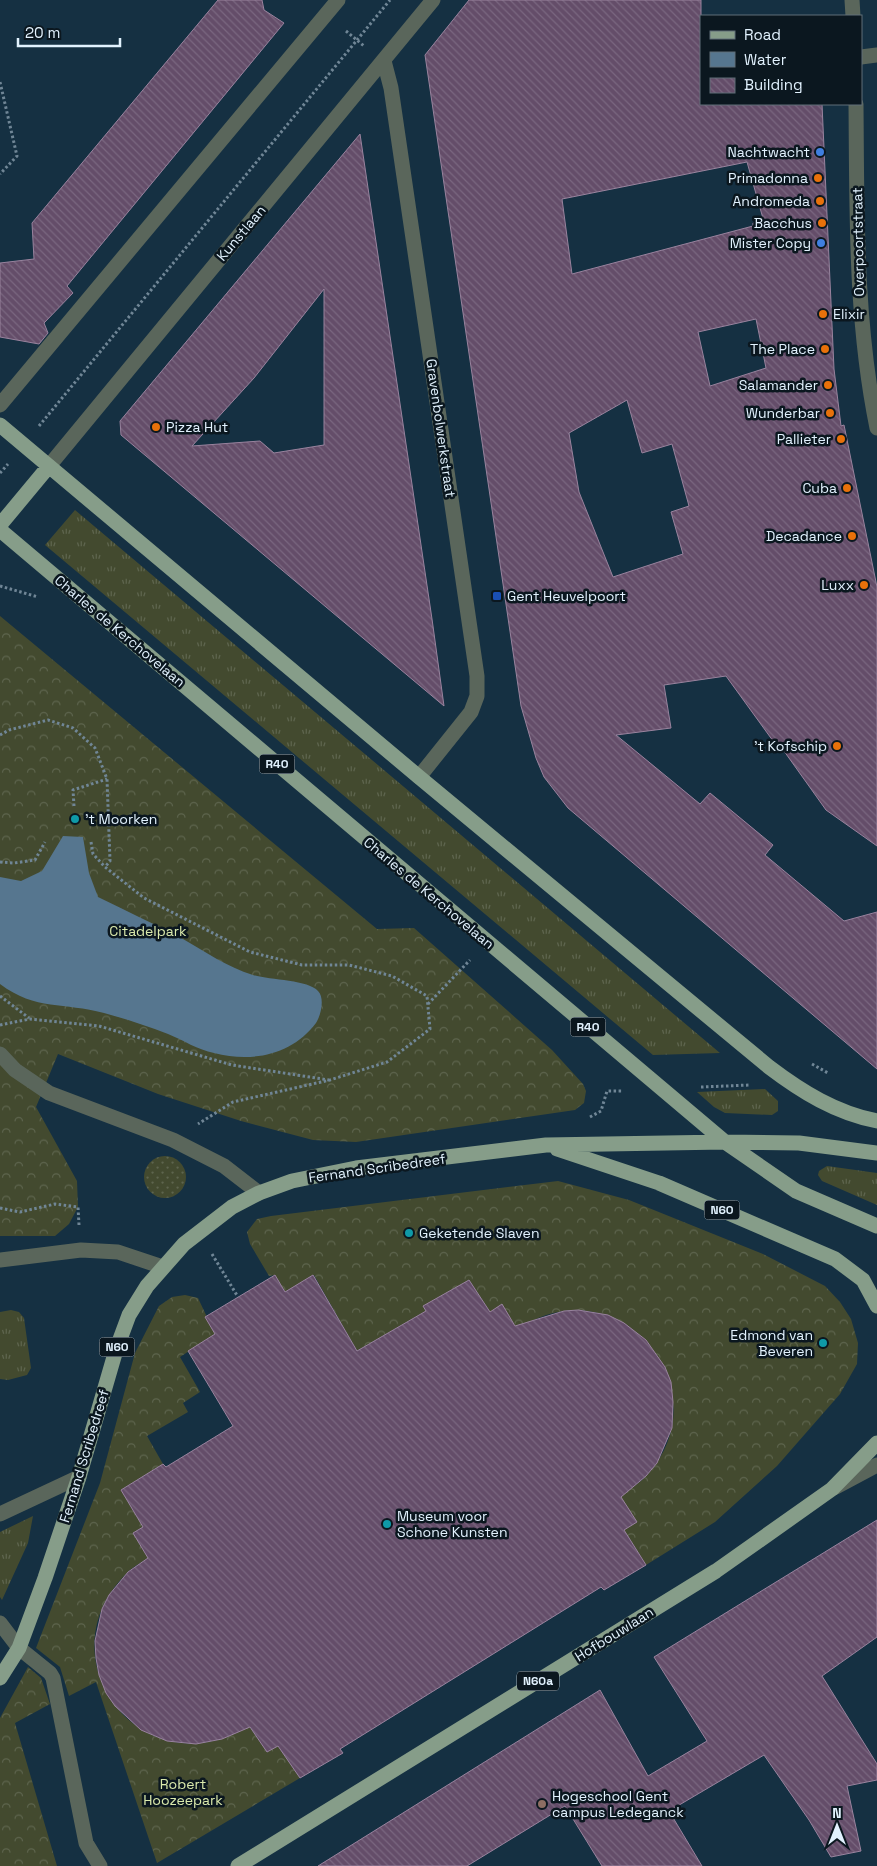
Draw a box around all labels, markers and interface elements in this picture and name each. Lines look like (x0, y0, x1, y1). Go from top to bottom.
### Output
scale bar (18, 15, 120, 47)
legend (700, 15, 862, 105)
text: 20 m (25, 23, 60, 42)
text: Road (744, 25, 781, 44)
text: Water (744, 50, 787, 69)
text: Building (744, 75, 803, 94)
place label: Nachtwacht (727, 143, 810, 161)
marker: Nachtwacht (814, 146, 826, 158)
place label: Primadonna (728, 169, 808, 187)
marker: Primadonna (812, 172, 824, 184)
street label: Overpoortstraat (848, 187, 868, 297)
place label: Andromeda (733, 192, 810, 210)
marker: Andromeda (814, 195, 826, 207)
street label: Kunstlaan (212, 201, 270, 265)
place label: Bacchus (754, 214, 812, 232)
marker: Bacchus (816, 217, 828, 229)
place label: Mister Copy (730, 234, 811, 252)
marker: Mister Copy (815, 237, 827, 249)
place label: Elixir (833, 305, 865, 323)
marker: Elixir (817, 308, 829, 320)
place label: The Place (750, 340, 815, 358)
marker: The Place (819, 343, 831, 355)
street label: Gravenbolwerkstraat (422, 357, 460, 499)
place label: Salamander (739, 376, 818, 394)
marker: Salamander (822, 379, 834, 391)
place label: Wunderbar (746, 404, 820, 422)
marker: Wunderbar (824, 407, 836, 419)
place label: Pizza Hut (166, 418, 228, 436)
marker: Pizza Hut (150, 421, 162, 433)
place label: Pallieter (777, 430, 831, 448)
marker: Pallieter (835, 433, 847, 445)
place label: Cuba (802, 479, 837, 497)
marker: Cuba (841, 482, 853, 494)
place label: Decadance (766, 527, 842, 545)
marker: Decadance (846, 530, 858, 542)
street label: Charles de Kerchovelaan (51, 571, 189, 691)
place label: Luxx (821, 576, 854, 594)
marker: Luxx (858, 579, 870, 591)
place label: Gent Heuvelpoort (507, 587, 626, 605)
marker: Gent Heuvelpoort (491, 590, 503, 602)
place label: 't Kofschip (754, 737, 827, 755)
marker: 't Kofschip (831, 740, 843, 752)
road number: R40 (260, 754, 294, 774)
place label: 't Moorken (85, 810, 157, 828)
marker: 't Moorken (69, 813, 81, 825)
street label: Charles de Kerchovelaan (360, 833, 498, 953)
park label: Citadelpark (109, 922, 187, 940)
road number: R40 (570, 1018, 606, 1036)
street label: Fernand Scribedreef (307, 1149, 447, 1187)
road number: N60 (704, 1200, 740, 1220)
place label: Geketende Slaven (419, 1224, 539, 1242)
marker: Geketende Slaven (403, 1227, 415, 1239)
place label: Edmond van Beveren (730, 1326, 813, 1360)
marker: Edmond van Beveren (817, 1337, 829, 1349)
road number: N60 (100, 1338, 134, 1356)
street label: Fernand Scribedreef (55, 1387, 113, 1525)
place label: Museum voor Schone Kunsten (397, 1507, 507, 1541)
marker: Museum voor Schone Kunsten (381, 1518, 393, 1530)
street label: Hofbouwlaan (571, 1603, 657, 1665)
road number: N60a (517, 1672, 559, 1690)
park label: Robert Hoozeepark (143, 1775, 223, 1809)
place label: Hogeschool Gent campus Ledeganck (552, 1787, 684, 1821)
marker: Hogeschool Gent campus Ledeganck (536, 1798, 548, 1810)
north arrow (812, 1801, 862, 1851)
text: N (832, 1804, 842, 1822)

